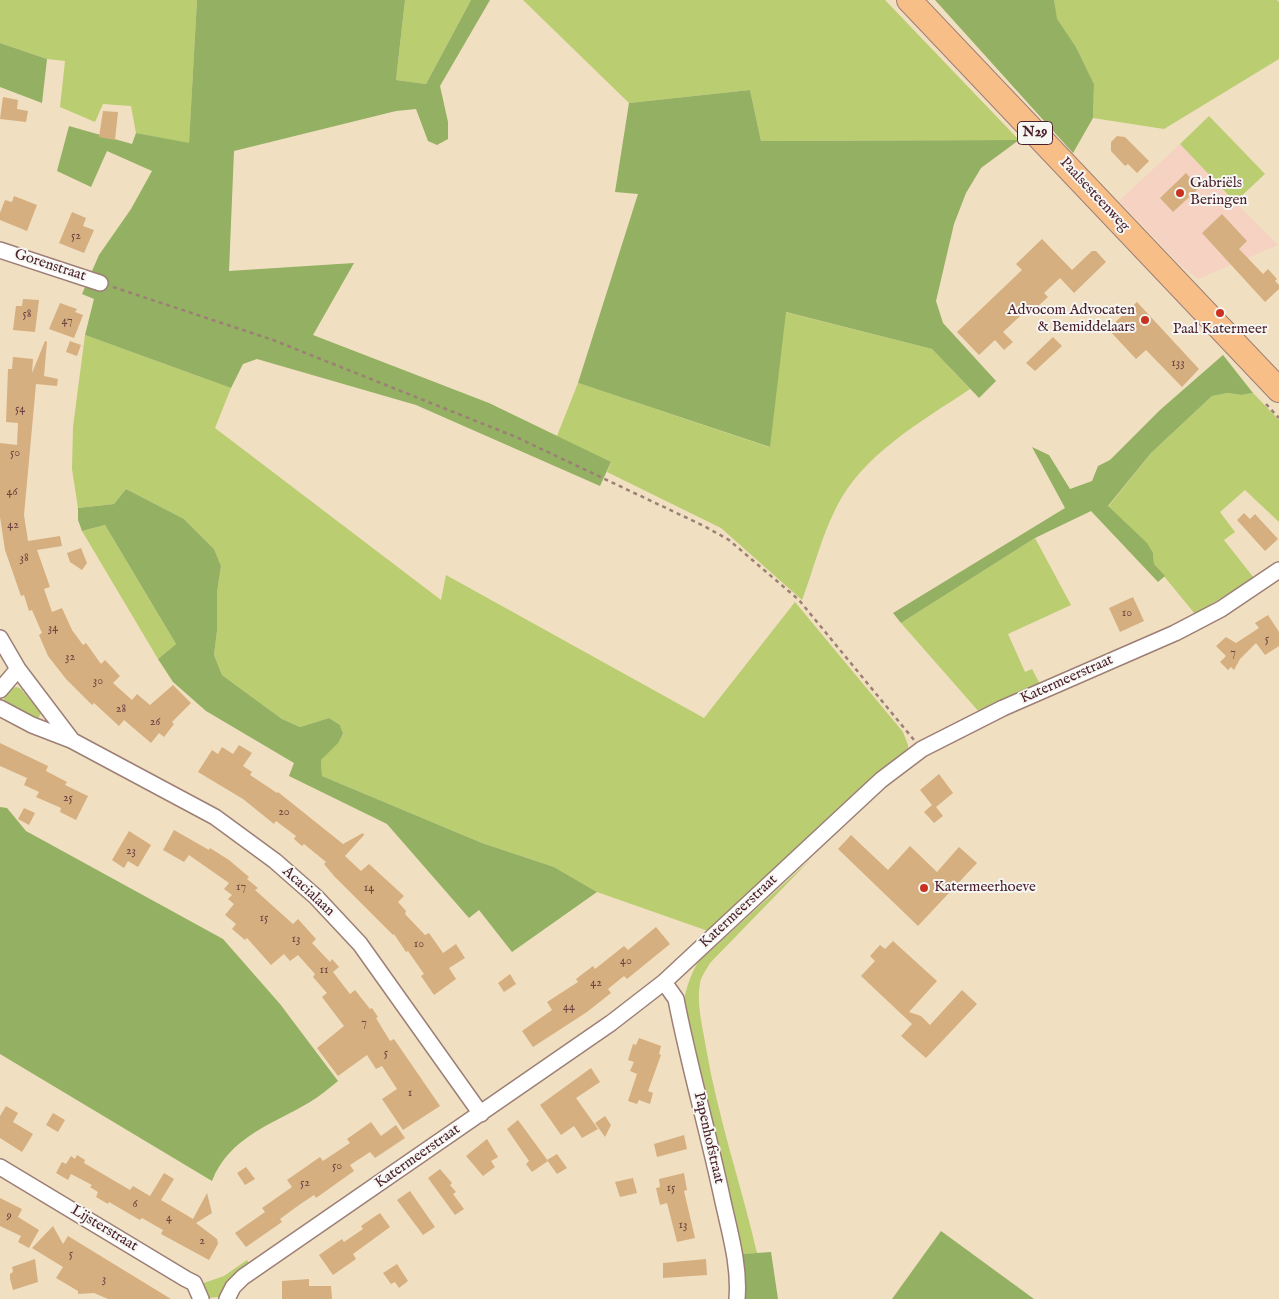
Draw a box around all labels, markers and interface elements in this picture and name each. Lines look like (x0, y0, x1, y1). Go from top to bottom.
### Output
road number: N29 (1018, 122, 1052, 144)
street label: Paalsesteenweg (1055, 154, 1133, 236)
place label: Gabriëls Beringen (1190, 175, 1247, 210)
marker: Gabriëls Beringen (1174, 187, 1186, 199)
house number: 52 (71, 230, 81, 244)
street label: Gorenstraat (12, 246, 88, 286)
place label: Advocom Advocaten & Bemiddelaars (1007, 302, 1135, 337)
marker: Paal Katermeer (1214, 307, 1226, 319)
house number: 58 (22, 308, 32, 322)
marker: Advocom Advocaten & Bemiddelaars (1139, 314, 1151, 326)
house number: 47 (61, 315, 73, 329)
place label: Paal Katermeer (1173, 321, 1267, 339)
house number: 133 (1171, 357, 1185, 371)
house number: 54 (15, 403, 25, 417)
house number: 50 (10, 447, 20, 461)
house number: 46 (7, 486, 17, 500)
house number: 42 (7, 519, 19, 533)
house number: 38 (19, 552, 29, 566)
house number: 10 (1122, 607, 1132, 621)
house number: 34 (48, 622, 58, 636)
house number: 5 (1265, 633, 1269, 647)
house number: 7 (1230, 647, 1236, 661)
house number: 32 (65, 651, 75, 665)
street label: Katermeerstraat (1018, 651, 1116, 709)
house number: 30 (93, 675, 103, 689)
house number: 28 (116, 703, 126, 717)
house number: 26 (150, 716, 160, 730)
house number: 25 (63, 792, 73, 806)
house number: 20 (278, 806, 290, 820)
house number: 23 (126, 845, 136, 859)
street label: Acacialaan (278, 863, 338, 921)
street label: Katermeerstraat (696, 871, 782, 953)
place label: Katermeerhoeve (934, 879, 1036, 897)
house number: 17 (236, 881, 246, 895)
house number: 14 (364, 882, 374, 896)
marker: Katermeerhoeve (918, 882, 930, 894)
house number: 15 (260, 912, 268, 926)
house number: 13 (292, 933, 300, 947)
house number: 10 (414, 938, 424, 952)
house number: 40 (620, 955, 632, 969)
house number: 11 (320, 964, 328, 978)
house number: 42 (590, 977, 602, 991)
house number: 44 (563, 1001, 575, 1015)
house number: 7 (361, 1017, 367, 1031)
house number: 5 (384, 1047, 388, 1061)
house number: 1 (408, 1087, 412, 1101)
street label: Papenhofstraat (689, 1090, 727, 1186)
street label: Katermeerstraat (372, 1121, 464, 1193)
house number: 50 (332, 1160, 342, 1174)
house number: 52 (300, 1177, 310, 1191)
house number: 15 (667, 1182, 675, 1196)
house number: 6 (132, 1198, 138, 1212)
street label: Lijsterstraat (67, 1202, 141, 1256)
house number: 9 (6, 1210, 12, 1224)
house number: 4 (166, 1212, 172, 1226)
house number: 13 (679, 1219, 687, 1233)
house number: 2 (199, 1235, 205, 1249)
house number: 5 (69, 1248, 73, 1262)
house number: 3 (102, 1273, 106, 1287)

